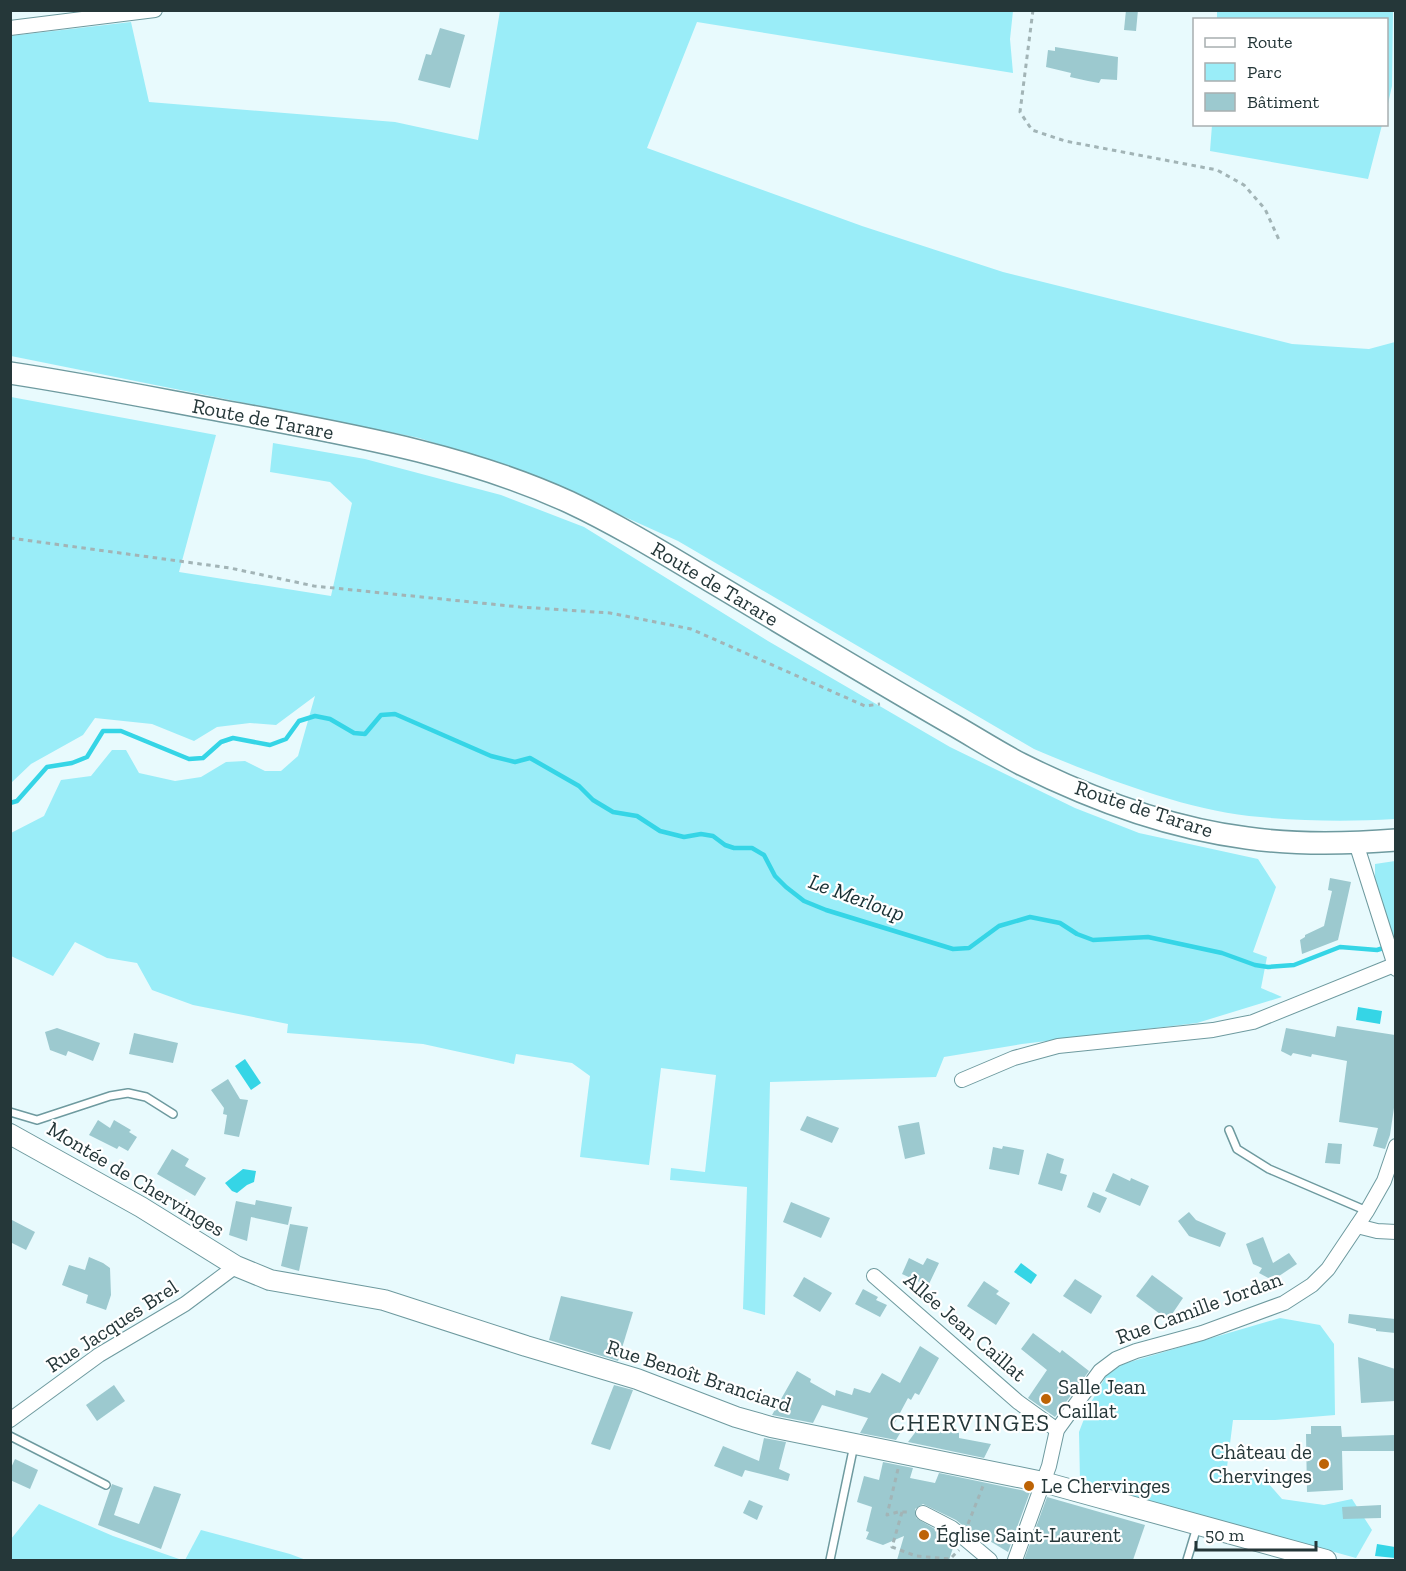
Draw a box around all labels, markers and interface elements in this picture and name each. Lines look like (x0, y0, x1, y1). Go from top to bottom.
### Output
legend (1193, 18, 1388, 126)
text: Route (1247, 31, 1292, 53)
text: Parc (1247, 61, 1282, 83)
text: Bâtiment (1247, 91, 1320, 113)
street label: Route de Tarare (190, 393, 336, 445)
street label: Route de Tarare (647, 536, 783, 631)
street label: Route de Tarare (1072, 774, 1216, 843)
water label: Le Merloup (805, 868, 909, 927)
street label: Montée de Chervinges (43, 1116, 229, 1241)
street label: Rue Camille Jordan (1112, 1266, 1285, 1349)
street label: Allée Jean Caillat (899, 1267, 1032, 1387)
street label: Rue Jacques Brel (41, 1274, 182, 1377)
street label: Rue Benoît Branciard (604, 1334, 795, 1417)
place label: Salle Jean Caillat (1058, 1374, 1146, 1423)
marker: Salle Jean Caillat (1039, 1392, 1053, 1406)
district label: CHERVINGES (889, 1408, 1051, 1437)
place label: Château de Chervinges (1209, 1439, 1312, 1488)
marker: Château de Chervinges (1317, 1457, 1331, 1471)
place label: Le Chervinges (1041, 1473, 1170, 1498)
marker: Le Chervinges (1022, 1479, 1036, 1493)
scale bar (1196, 1514, 1316, 1552)
place label: Église Saint-Laurent (936, 1522, 1121, 1547)
text: 50 m (1205, 1524, 1245, 1546)
marker: Église Saint-Laurent (917, 1528, 931, 1542)

